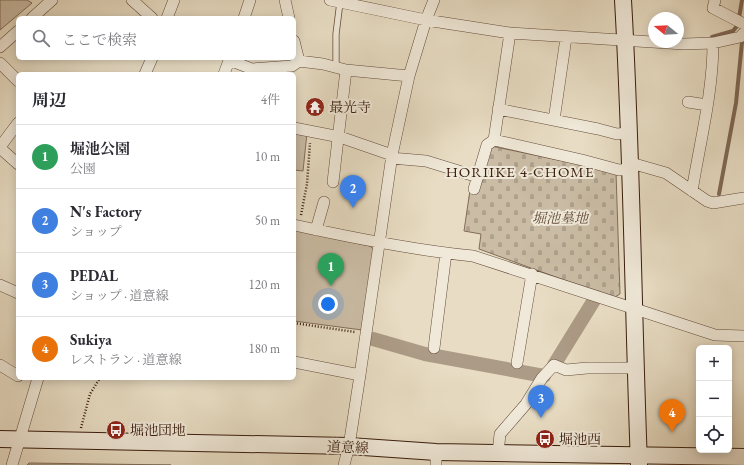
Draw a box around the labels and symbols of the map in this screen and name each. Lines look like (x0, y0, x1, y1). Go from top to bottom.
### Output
north arrow (648, 12, 684, 48)
temple icon: 最光寺 (304, 96, 326, 118)
place label: 最光寺 (329, 98, 371, 116)
district label: HORIIKE 4-CHOME (446, 162, 594, 181)
pin: 2 (340, 175, 366, 208)
park label: 堀池墓地 (532, 209, 590, 227)
pin: 1 (318, 253, 344, 286)
your location (318, 294, 338, 314)
pin: 3 (528, 385, 554, 418)
pin: 4 (659, 399, 685, 432)
bus stop icon: 堀池団地 (105, 419, 127, 441)
place label: 堀池団地 (130, 421, 186, 439)
bus stop icon: 堀池西 (534, 428, 556, 450)
place label: 堀池西 (559, 430, 601, 448)
street label: 道意線 (327, 437, 369, 457)

